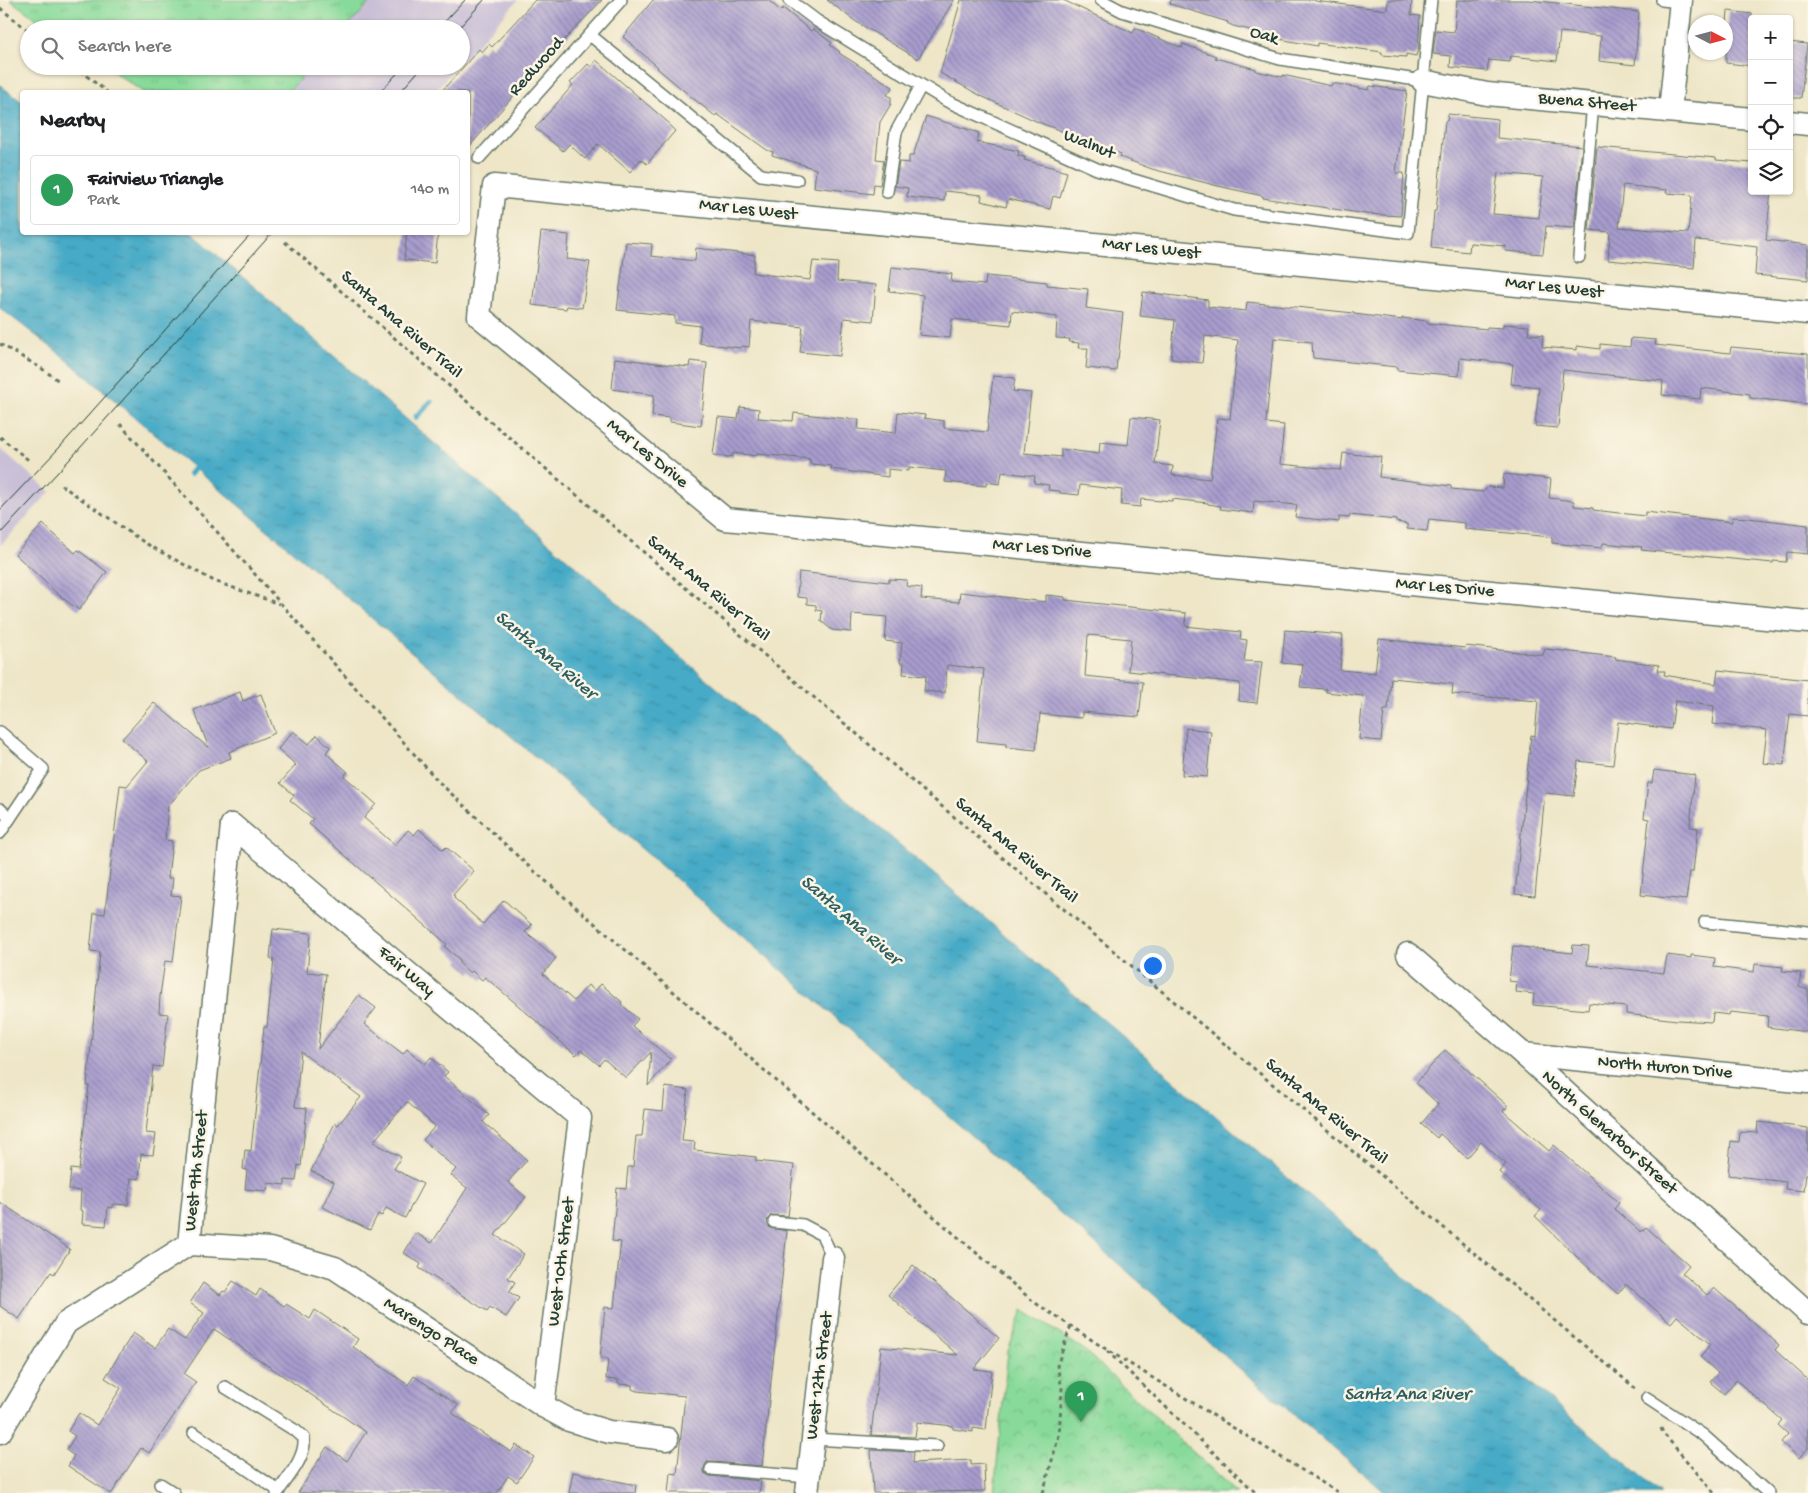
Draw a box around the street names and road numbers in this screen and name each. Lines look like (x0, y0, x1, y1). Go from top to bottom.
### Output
street label: Oak (1247, 22, 1283, 51)
street label: Redwood (505, 32, 570, 101)
street label: Buena Street (1536, 88, 1638, 118)
street label: Walnut (1060, 125, 1119, 165)
street label: Mar Les West (698, 194, 800, 226)
street label: Mar Les West (1101, 233, 1203, 265)
street label: Santa Ana River Trail (336, 266, 466, 384)
street label: Mar Les West (1504, 272, 1606, 304)
street label: Mar Les Drive (602, 415, 693, 494)
street label: Santa Ana River Trail (642, 531, 774, 647)
street label: Mar Les Drive (992, 534, 1093, 564)
street label: Mar Les Drive (1395, 573, 1496, 603)
street label: Santa Ana River Trail (950, 793, 1082, 909)
street label: Fair Way (372, 941, 439, 1002)
street label: North Huron Drive (1597, 1052, 1734, 1084)
street label: Santa Ana River Trail (1260, 1054, 1392, 1170)
street label: North Glenarbor Street (1537, 1066, 1683, 1201)
street label: West 9th Street (180, 1108, 214, 1232)
street label: West 10th Street (544, 1195, 581, 1328)
street label: Marengo Place (379, 1293, 483, 1371)
street label: West 12th Street (802, 1309, 838, 1441)

